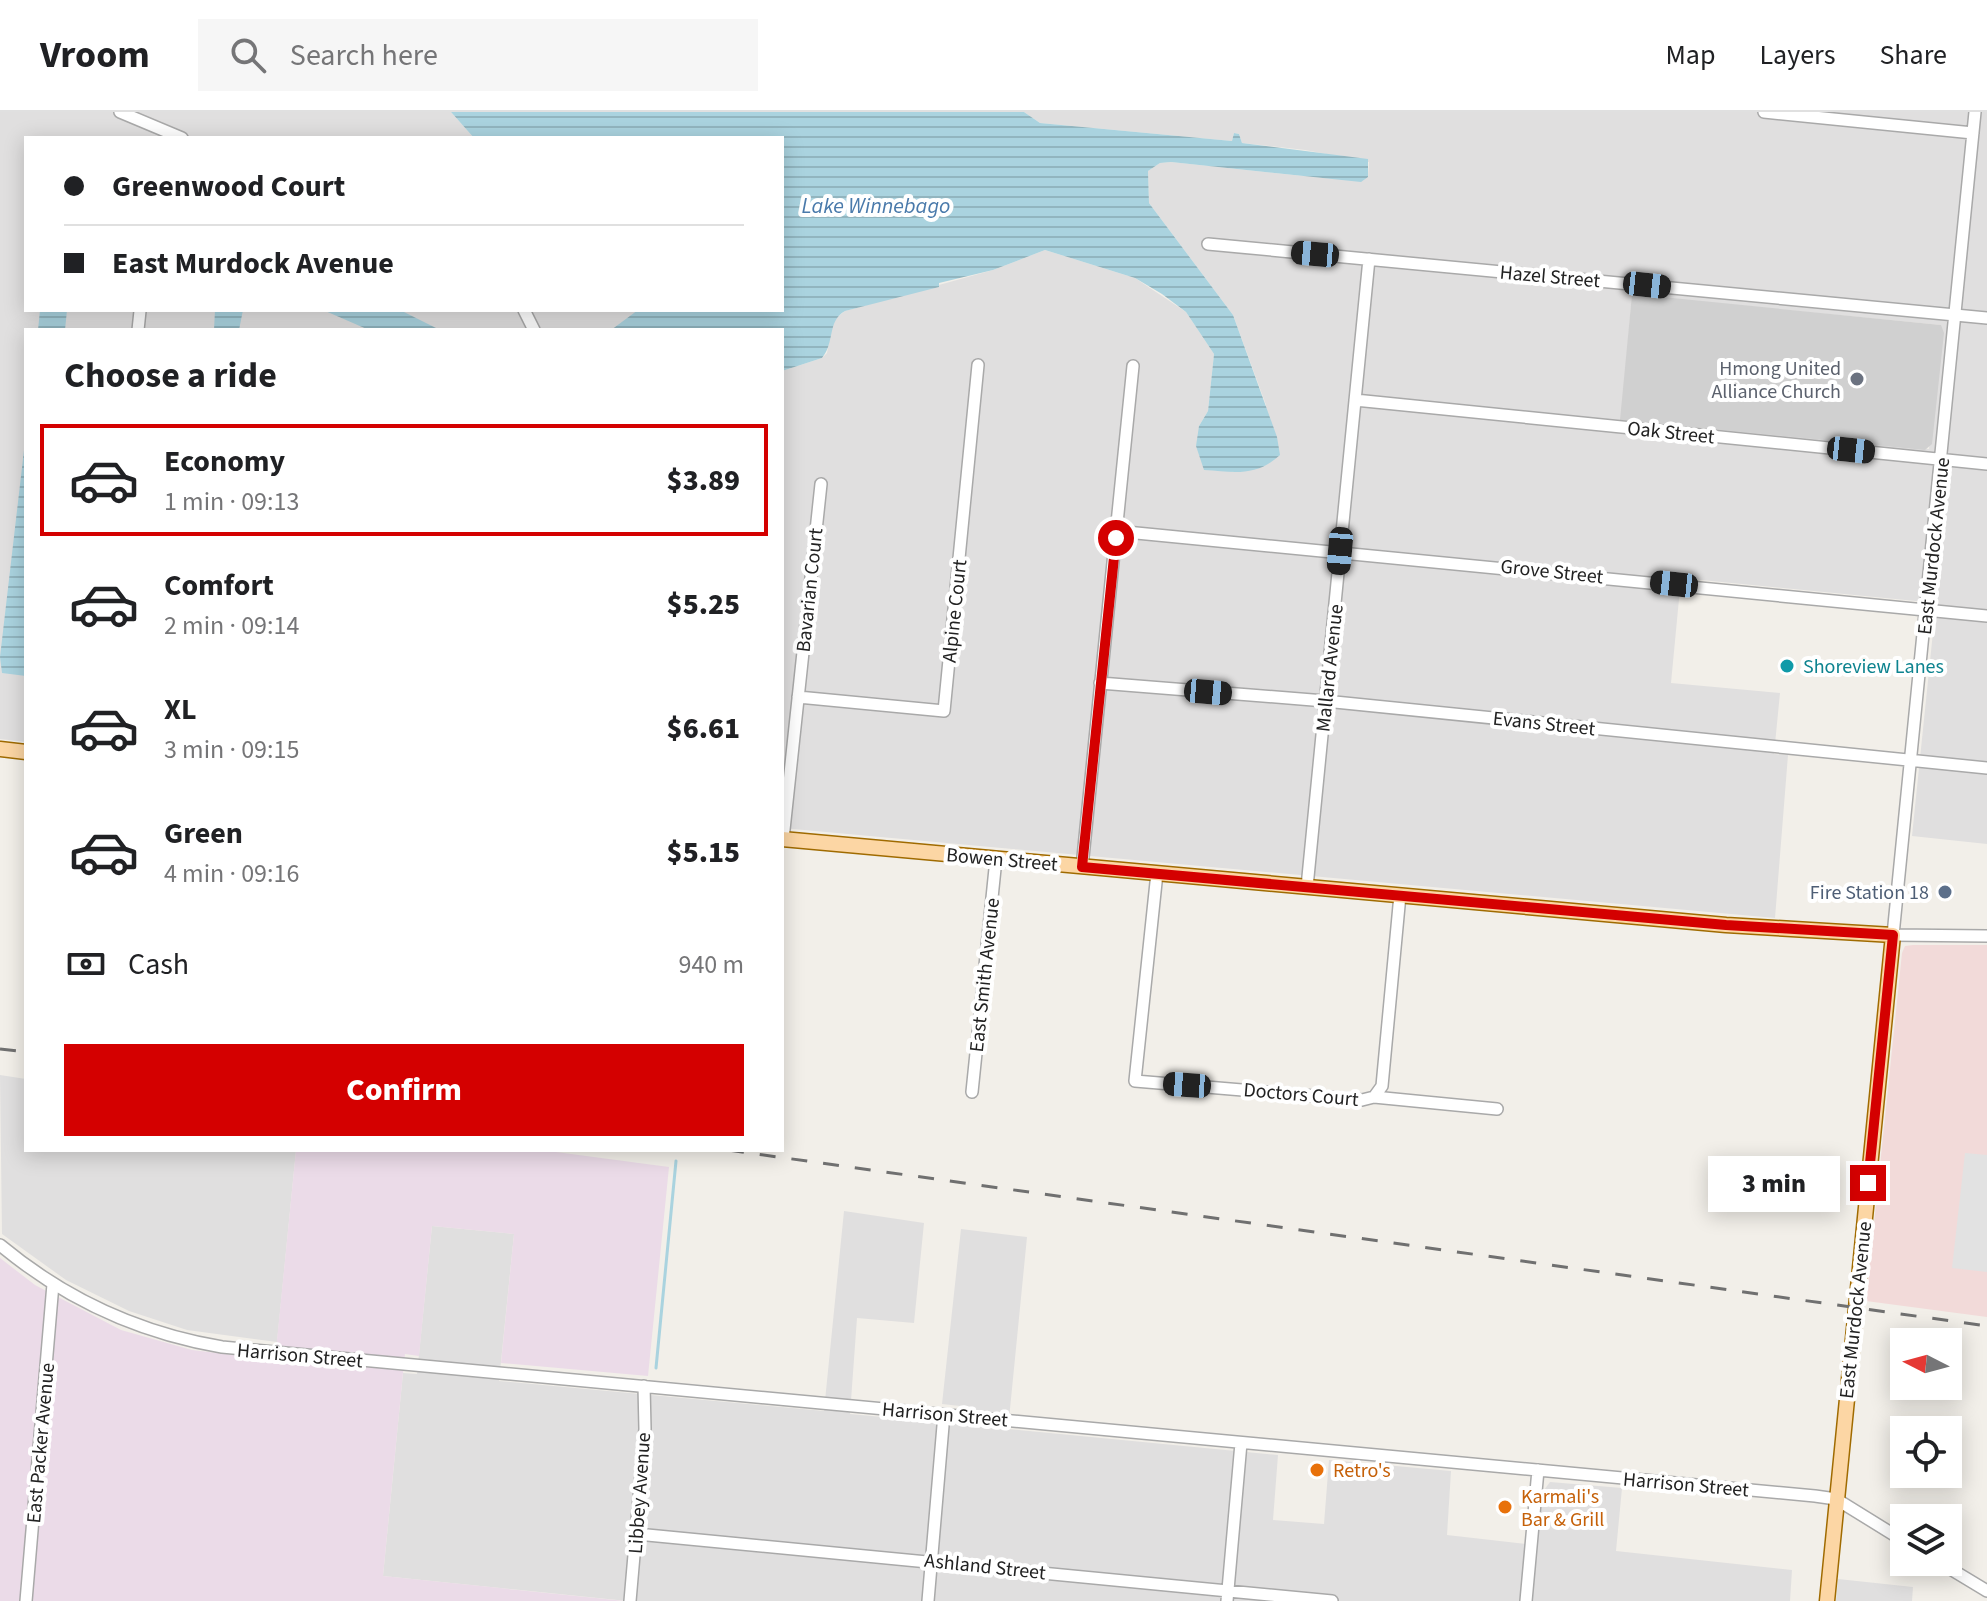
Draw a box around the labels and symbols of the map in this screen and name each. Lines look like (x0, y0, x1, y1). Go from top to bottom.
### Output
water label: Lake Winnebago (802, 190, 950, 222)
car (1290, 240, 1340, 268)
street label: Hazel Street (1499, 259, 1601, 295)
car (1622, 271, 1672, 299)
place label: Hmong United Alliance Church (1711, 355, 1841, 406)
marker: Hmong United Alliance Church (1848, 370, 1866, 388)
street label: Oak Street (1626, 415, 1716, 452)
car (1826, 436, 1876, 464)
street label: East Murdock Avenue (1911, 456, 1957, 636)
route start (1098, 520, 1134, 556)
street label: Bavarian Court (790, 526, 830, 654)
car (1326, 526, 1354, 576)
street label: Grove Street (1499, 553, 1605, 591)
street label: Alpine Court (936, 558, 974, 664)
car (1649, 570, 1699, 598)
street label: Mallard Avenue (1309, 603, 1351, 733)
place label: Shoreview Lanes (1803, 653, 1944, 681)
marker: Shoreview Lanes (1778, 657, 1796, 675)
car (1183, 678, 1233, 706)
street label: Evans Street (1491, 705, 1597, 743)
street label: Bowen Street (945, 841, 1059, 879)
place label: Fire Station 18 (1810, 879, 1929, 907)
marker: Fire Station 18 (1936, 883, 1954, 901)
street label: East Smith Avenue (963, 897, 1007, 1054)
car (1162, 1071, 1212, 1099)
street label: Doctors Court (1242, 1076, 1360, 1114)
callout: 3 min (1708, 1155, 1840, 1211)
route end (1850, 1165, 1886, 1201)
street label: East Murdock Avenue (1833, 1220, 1879, 1400)
north arrow (1890, 1328, 1962, 1400)
street label: Harrison Street (236, 1337, 364, 1375)
street label: East Packer Avenue (20, 1362, 62, 1525)
street label: Harrison Street (881, 1396, 1009, 1434)
street label: Libbey Avenue (622, 1431, 658, 1555)
place label: Retro's (1333, 1457, 1391, 1485)
marker: Retro's (1308, 1461, 1326, 1479)
street label: Harrison Street (1622, 1466, 1750, 1504)
place label: Karmali's Bar & Grill (1521, 1483, 1604, 1534)
marker: Karmali's Bar & Grill (1496, 1498, 1514, 1516)
street label: Ashland Street (923, 1547, 1047, 1587)

